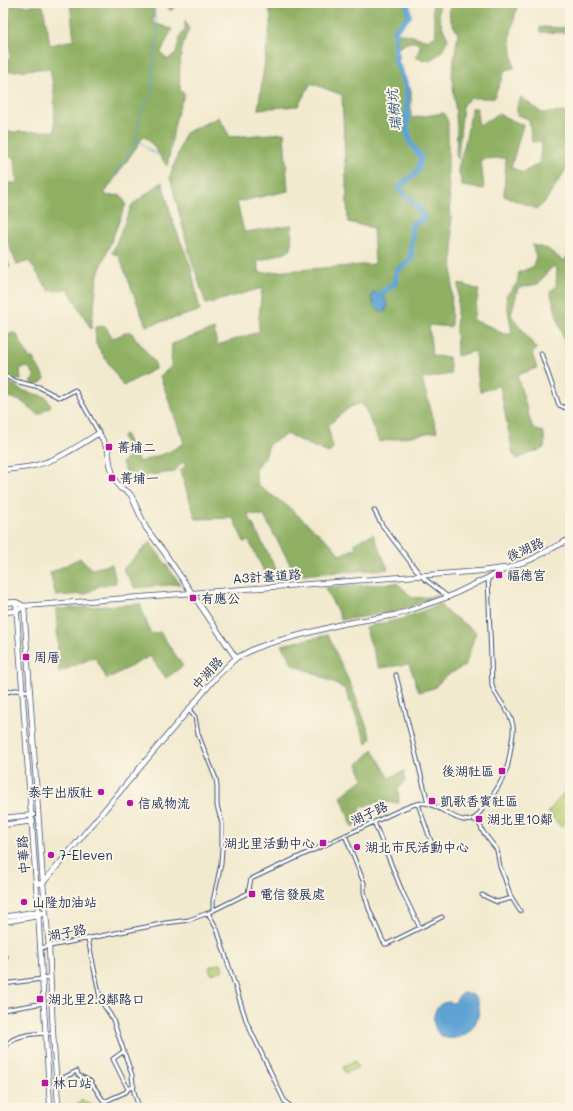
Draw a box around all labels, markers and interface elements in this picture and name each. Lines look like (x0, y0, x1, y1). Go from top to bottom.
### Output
water label: 瑞樹坑 (382, 86, 405, 132)
place label: 菁埔二 (117, 438, 156, 455)
marker: 菁埔二 (104, 442, 114, 452)
place label: 菁埔一 (120, 469, 159, 486)
marker: 菁埔一 (107, 473, 117, 483)
street label: 後湖路 (504, 533, 546, 564)
street label: A3計畫道路 (232, 565, 302, 586)
place label: 福德宮 (507, 566, 546, 583)
marker: 福德宮 (494, 570, 504, 580)
place label: 有應公 (201, 589, 240, 606)
marker: 有應公 (188, 593, 198, 603)
place label: 周厝 (34, 648, 60, 665)
marker: 周厝 (21, 652, 31, 662)
street label: 中湖路 (187, 652, 226, 693)
place label: 後湖社區 (442, 762, 494, 779)
marker: 後湖社區 (497, 766, 507, 776)
place label: 泰宇出版社 (28, 783, 93, 800)
marker: 泰宇出版社 (96, 787, 106, 797)
place label: 凱歌香賓社區 (440, 792, 518, 809)
place label: 信威物流 (138, 794, 190, 811)
marker: 凱歌香賓社區 (427, 796, 437, 806)
street label: 湖子路 (348, 797, 390, 828)
marker: 信威物流 (125, 798, 135, 808)
place label: 湖北里10鄰 (487, 810, 553, 827)
marker: 湖北里10鄰 (474, 814, 484, 824)
place label: 湖北里活動中心 (224, 834, 315, 851)
street label: 中華路 (13, 835, 32, 875)
marker: 湖北里活動中心 (318, 838, 328, 848)
place label: 湖北市民活動中心 (365, 838, 469, 855)
marker: 湖北市民活動中心 (352, 842, 362, 852)
place label: 7-Eleven (59, 846, 113, 863)
marker: 7-Eleven (46, 850, 56, 860)
place label: 電信發展處 (260, 885, 325, 902)
marker: 電信發展處 (247, 889, 257, 899)
place label: 山隆加油站 (32, 893, 97, 910)
marker: 山隆加油站 (19, 897, 29, 907)
street label: 湖子路 (46, 919, 88, 944)
place label: 湖北里2.3鄰路口 (48, 990, 145, 1007)
marker: 湖北里2.3鄰路口 (35, 994, 45, 1004)
place label: 林口站 (53, 1074, 92, 1091)
marker: 林口站 (40, 1078, 50, 1088)

